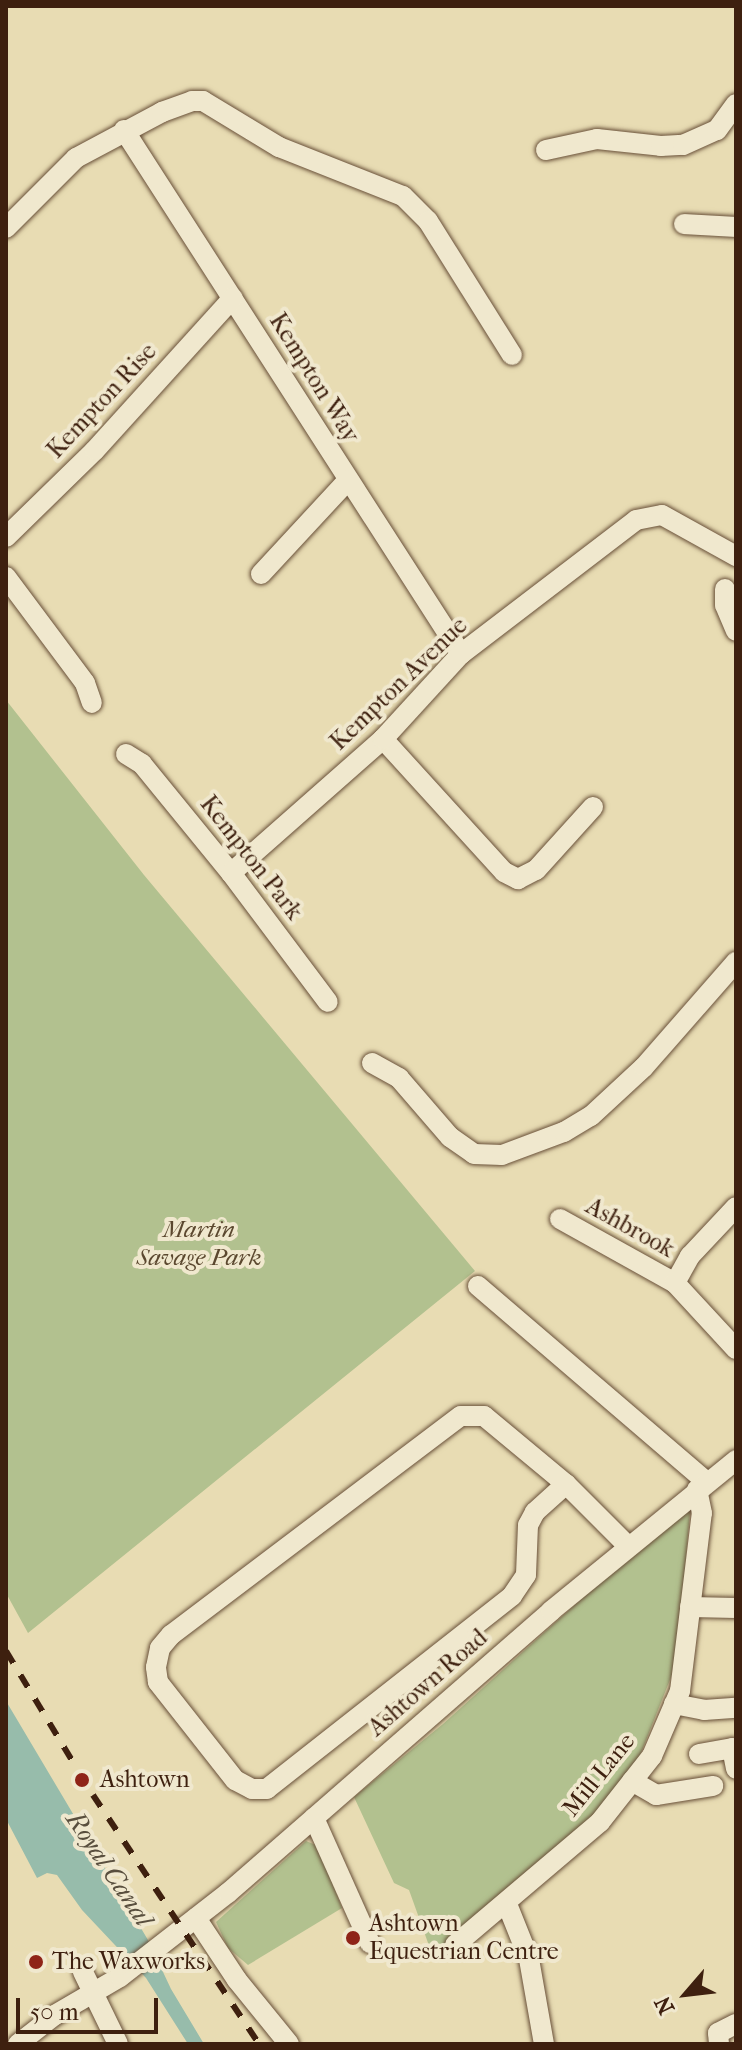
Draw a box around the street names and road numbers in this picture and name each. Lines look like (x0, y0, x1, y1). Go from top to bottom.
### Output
street label: Kempton Way (263, 308, 365, 448)
street label: Kempton Rise (41, 338, 163, 464)
street label: Kempton Avenue (325, 611, 473, 757)
street label: Kempton Park (194, 790, 308, 926)
street label: Ashbrook (581, 1192, 679, 1264)
street label: Ashtown Road (363, 1624, 493, 1742)
street label: Mill Lane (557, 1728, 641, 1822)

